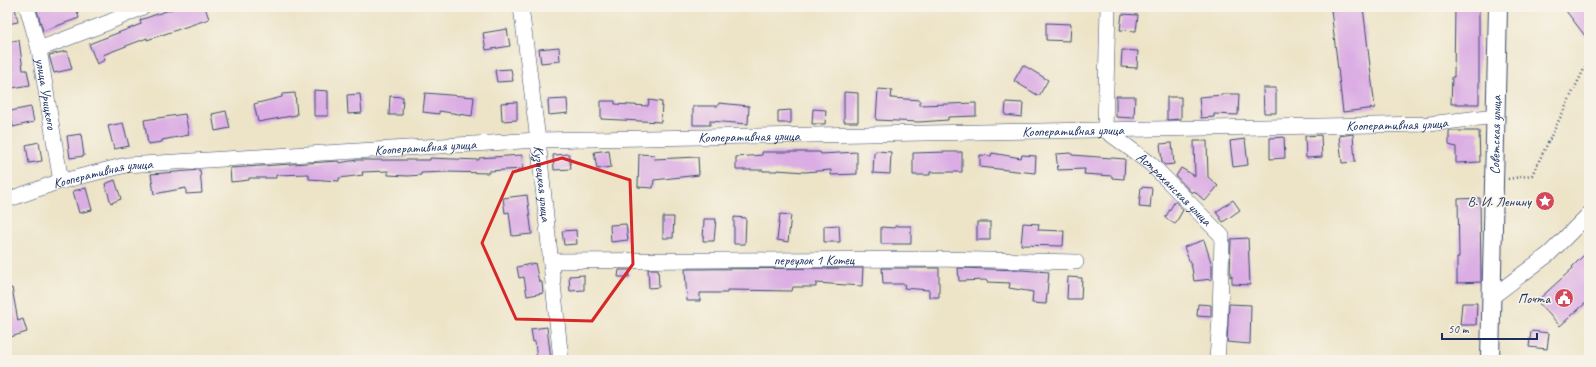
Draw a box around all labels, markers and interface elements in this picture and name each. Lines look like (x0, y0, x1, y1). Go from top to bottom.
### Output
street label: улица Урицкого (32, 56, 61, 132)
street label: Советская улица (1486, 94, 1505, 175)
street label: Кооперативная улица (1346, 113, 1449, 134)
street label: Кооперативная улица (1022, 121, 1125, 140)
street label: Кооперативная улица (698, 127, 801, 146)
street label: Кооперативная улица (374, 135, 477, 158)
street label: Кузнецкая улица (530, 145, 555, 223)
street label: Астраханская улица (1134, 148, 1216, 230)
street label: Кооперативная улица (51, 155, 154, 192)
place icon: В. И. Ленину (1534, 190, 1556, 212)
place label: В. И. Ленину (1468, 193, 1532, 210)
street label: переулок 1 Котец (774, 251, 855, 268)
public building icon: Почта (1553, 287, 1575, 309)
place label: Почта (1518, 290, 1551, 307)
scale bar (1442, 315, 1537, 341)
text: 50 m (1448, 321, 1470, 337)

